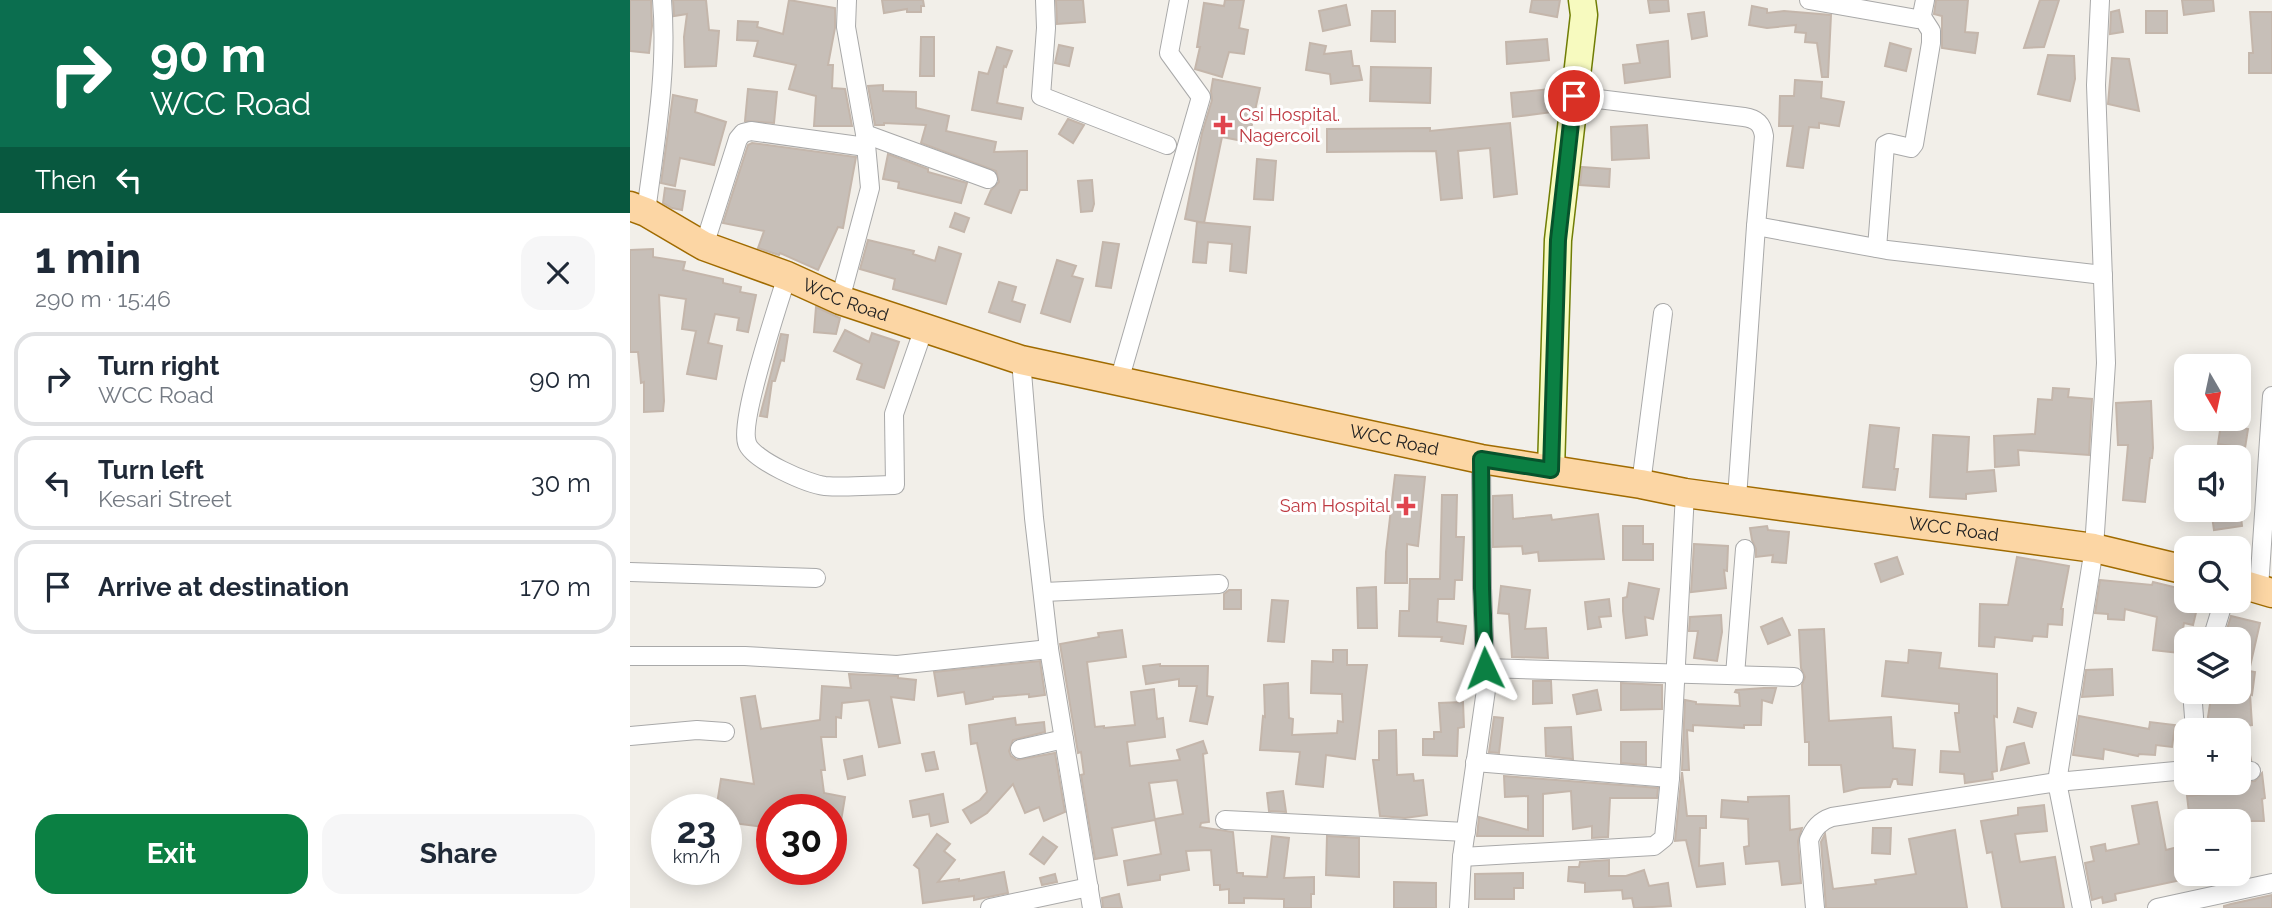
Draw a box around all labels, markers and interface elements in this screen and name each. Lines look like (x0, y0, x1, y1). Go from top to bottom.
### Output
text: 90 m (150, 26, 266, 83)
icon: right (35, 28, 126, 119)
pin (1544, 66, 1604, 126)
icon: arrive (1555, 77, 1593, 115)
text: WCC Road (150, 85, 311, 122)
place label: Csi Hospital. Nagercoil (1239, 104, 1340, 146)
marker: Csi Hospital. Nagercoil (1213, 115, 1233, 135)
icon: left (110, 161, 148, 199)
text: Then (35, 165, 96, 195)
text: 1 min (35, 234, 141, 283)
button: close (521, 236, 595, 310)
street label: WCC Road (799, 273, 892, 325)
text: 290 m · 15:46 (35, 285, 171, 312)
text: Turn right (98, 351, 219, 381)
north arrow (2174, 354, 2250, 430)
map controls (2174, 354, 2251, 886)
icon: right (39, 360, 77, 398)
text: 90 m (529, 364, 591, 394)
text: WCC Road (98, 381, 214, 408)
street label: WCC Road (1348, 420, 1441, 460)
button: sound (2174, 445, 2251, 522)
text: Turn left (98, 455, 204, 485)
icon: left (39, 464, 77, 502)
text: 30 m (531, 468, 591, 498)
text: Kesari Street (98, 485, 232, 512)
place label: Sam Hospital (1280, 495, 1390, 516)
marker: Sam Hospital (1396, 496, 1416, 516)
street label: WCC Road (1907, 512, 2000, 545)
button: search (2174, 536, 2251, 613)
icon: arrive (39, 568, 77, 606)
text: Arrive at destination (98, 572, 349, 602)
text: 170 m (520, 572, 591, 602)
button: layers (2174, 627, 2251, 704)
position arrow (1448, 631, 1522, 705)
button: + (2174, 718, 2251, 795)
speed limit sign: 30 (756, 794, 847, 885)
button: − (2174, 809, 2251, 886)
text: 23 (677, 810, 716, 851)
button: Exit (35, 814, 308, 894)
button: Share (322, 814, 595, 894)
text: km/h (673, 846, 720, 867)

